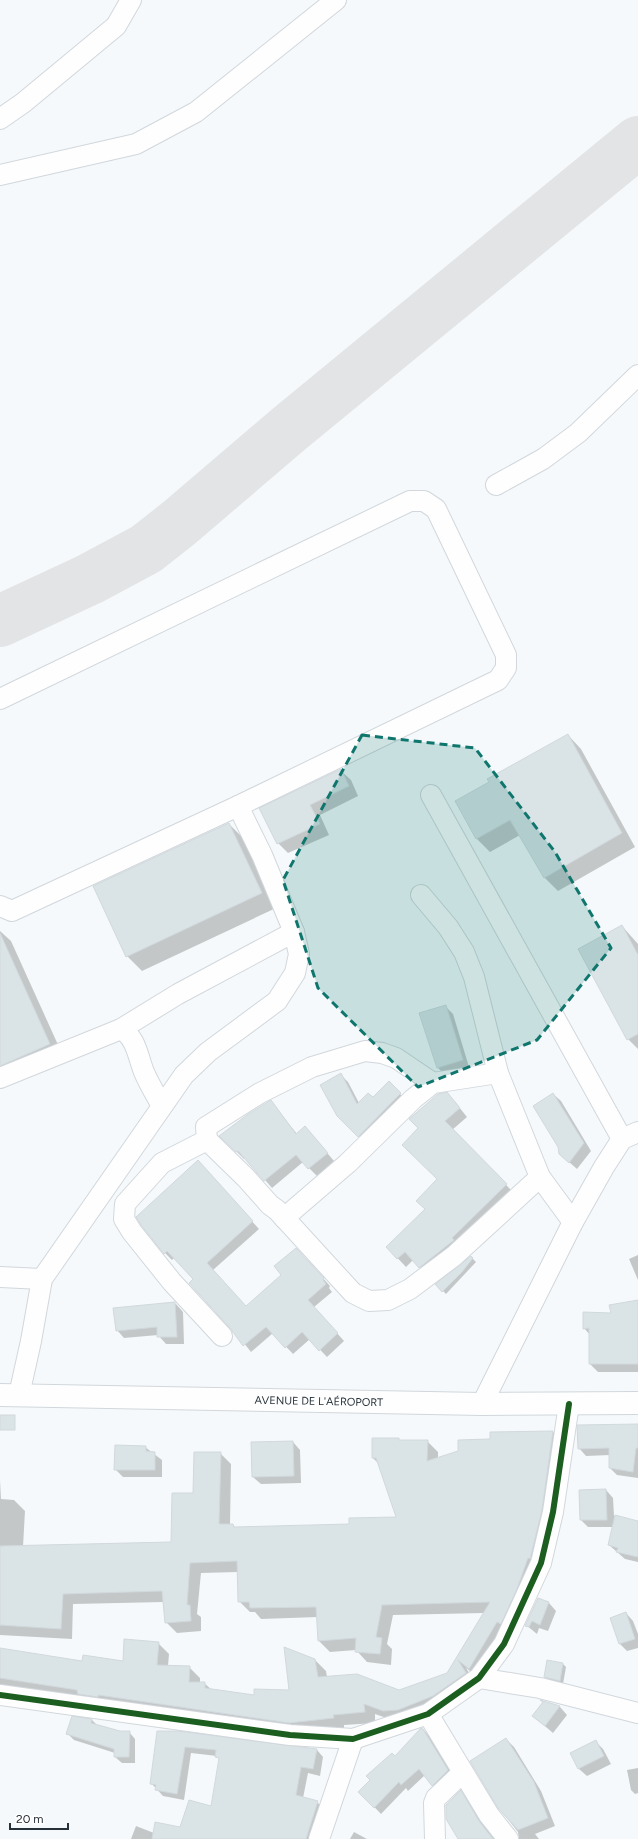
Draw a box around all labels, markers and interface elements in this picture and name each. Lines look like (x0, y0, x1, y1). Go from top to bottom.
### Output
street label: AVENUE DE L'AÉROPORT (254, 1394, 383, 1409)
scale bar (10, 1805, 68, 1831)
text: 20 m (16, 1812, 44, 1826)

